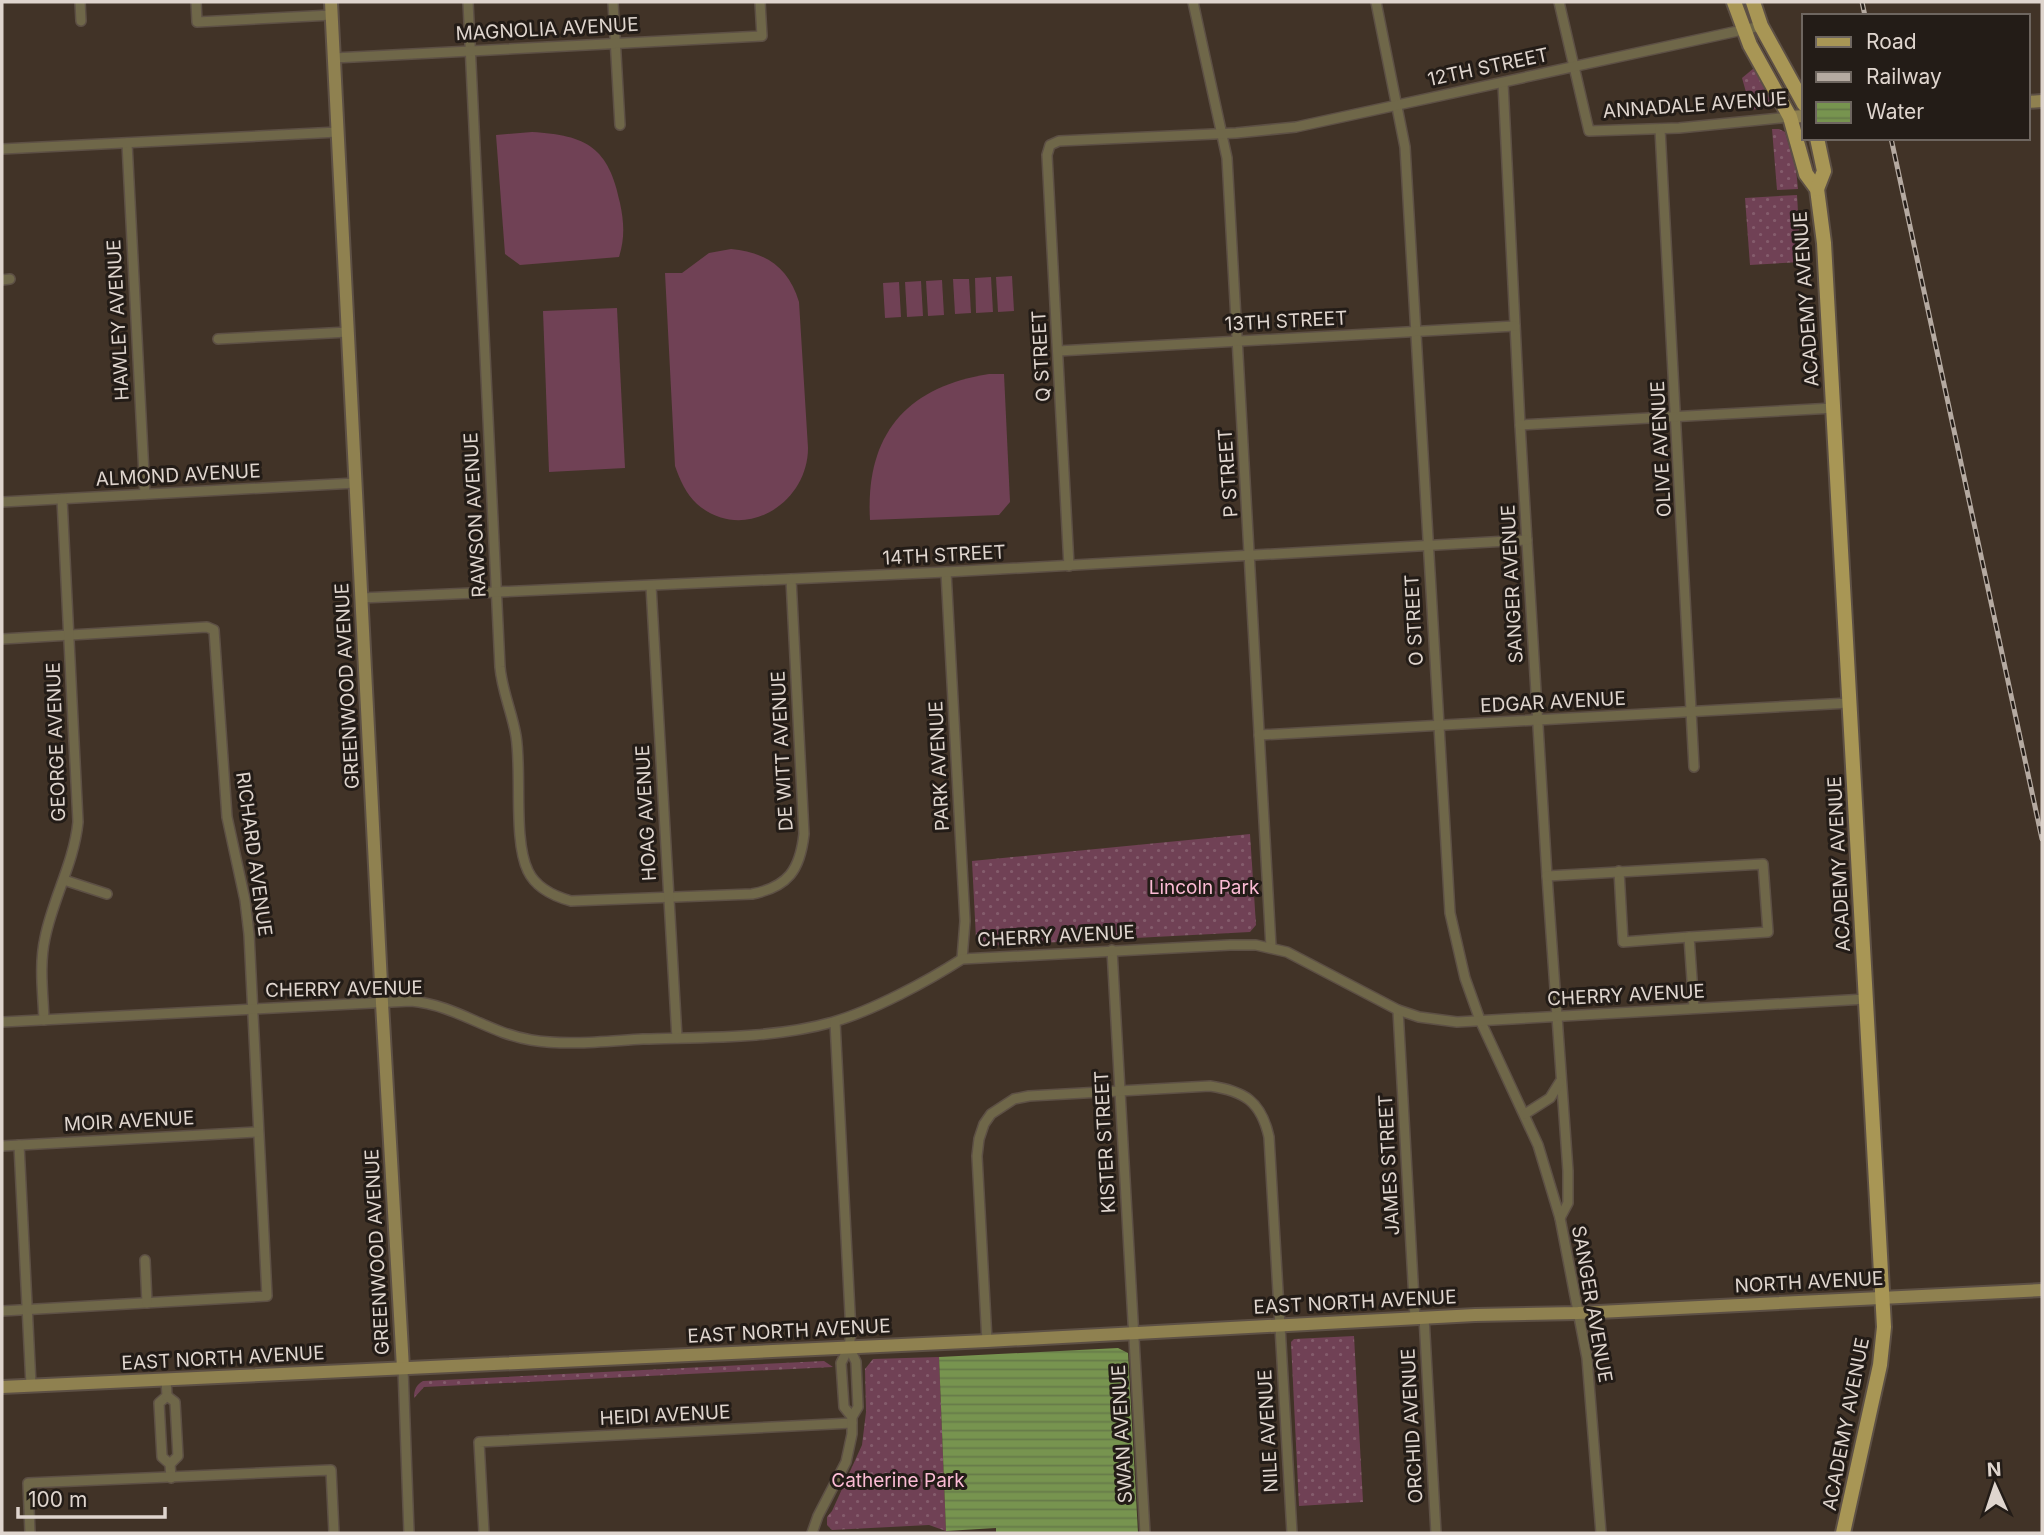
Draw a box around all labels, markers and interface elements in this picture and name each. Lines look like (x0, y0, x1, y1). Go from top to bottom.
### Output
street label: MAGNOLIA AVENUE (455, 13, 639, 45)
legend (1802, 14, 2030, 140)
text: Road (1866, 29, 1917, 54)
street label: 12TH STREET (1426, 43, 1550, 91)
text: Railway (1866, 64, 1942, 89)
street label: ANNADALE AVENUE (1602, 87, 1788, 123)
text: Water (1866, 99, 1924, 124)
street label: ACADEMY AVENUE (1788, 210, 1824, 388)
street label: HAWLEY AVENUE (102, 239, 134, 401)
street label: 13TH STREET (1224, 306, 1348, 336)
street label: Q STREET (1027, 310, 1055, 402)
street label: OLIVE AVENUE (1646, 380, 1676, 518)
street label: P STREET (1213, 428, 1243, 518)
street label: RAWSON AVENUE (459, 432, 491, 598)
street label: ALMOND AVENUE (95, 459, 261, 491)
street label: SANGER AVENUE (1496, 504, 1528, 664)
street label: 14TH STREET (882, 540, 1006, 570)
street label: O STREET (1400, 574, 1428, 666)
street label: GREENWOOD AVENUE (330, 582, 364, 790)
street label: GEORGE AVENUE (42, 662, 70, 822)
street label: DE WITT AVENUE (766, 670, 798, 832)
street label: EDGAR AVENUE (1480, 687, 1626, 717)
street label: PARK AVENUE (924, 700, 954, 832)
street label: HOAG AVENUE (631, 744, 661, 882)
street label: RICHARD AVENUE (231, 770, 277, 938)
street label: ACADEMY AVENUE (1823, 776, 1855, 952)
park label: Lincoln Park (1149, 876, 1260, 899)
street label: CHERRY AVENUE (977, 920, 1135, 952)
street label: CHERRY AVENUE (265, 976, 423, 1002)
street label: CHERRY AVENUE (1547, 979, 1705, 1011)
street label: KISTER STREET (1090, 1070, 1120, 1214)
street label: JAMES STREET (1374, 1094, 1404, 1236)
street label: MOIR AVENUE (63, 1106, 195, 1136)
street label: GREENWOOD AVENUE (360, 1148, 394, 1356)
street label: SANGER AVENUE (1567, 1224, 1617, 1384)
street label: NORTH AVENUE (1734, 1267, 1884, 1297)
street label: EAST NORTH AVENUE (1253, 1285, 1457, 1319)
street label: EAST NORTH AVENUE (687, 1314, 891, 1348)
street label: ACADEMY AVENUE (1818, 1336, 1874, 1512)
street label: EAST NORTH AVENUE (121, 1341, 325, 1375)
street label: ORCHID AVENUE (1396, 1348, 1428, 1504)
street label: SWAN AVENUE (1107, 1364, 1137, 1504)
street label: NILE AVENUE (1253, 1369, 1283, 1493)
street label: HEIDI AVENUE (599, 1400, 731, 1430)
north arrow (1960, 1451, 2030, 1521)
text: N (1986, 1458, 2002, 1481)
park label: Catherine Park (831, 1469, 965, 1492)
scale bar (18, 1476, 164, 1520)
text: 100 m (28, 1487, 87, 1512)

